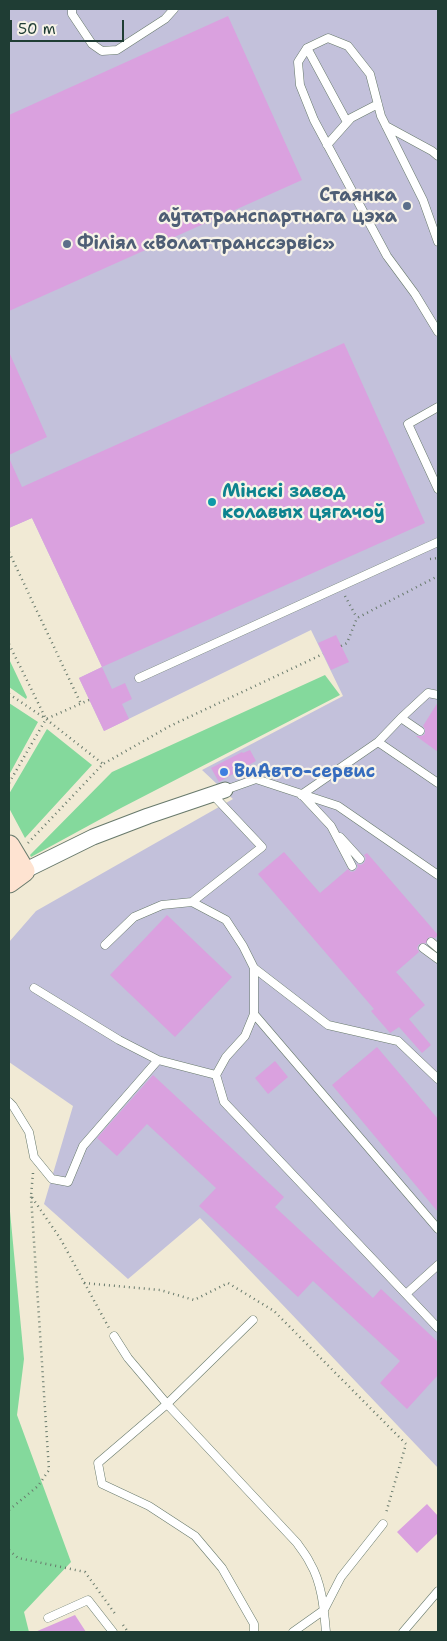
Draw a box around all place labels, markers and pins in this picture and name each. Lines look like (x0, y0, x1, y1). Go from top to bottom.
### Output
place label: Стаянка аўтатранспартнага цэха (158, 185, 397, 228)
marker: Стаянка аўтатранспартнага цэха (401, 200, 413, 212)
place label: Філіял «Волаттранссэрвіс» (77, 233, 335, 255)
marker: Філіял «Волаттранссэрвіс» (61, 238, 73, 250)
place label: Мінскі завод колавых цягачоў (222, 481, 385, 524)
marker: Мінскі завод колавых цягачоў (206, 496, 218, 508)
place label: ВиАвто-сервис (234, 761, 375, 783)
marker: ВиАвто-сервис (218, 766, 230, 778)

